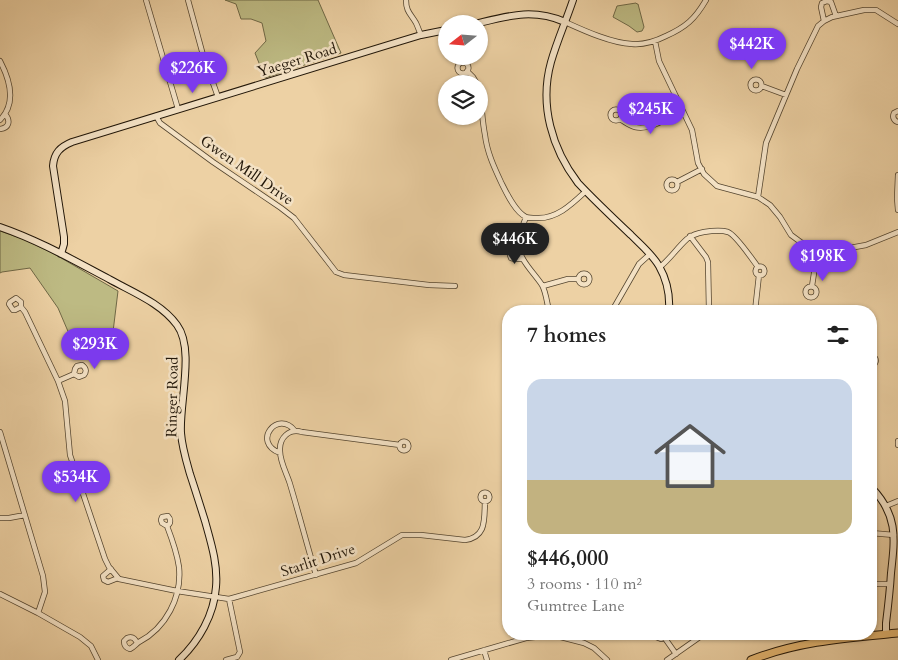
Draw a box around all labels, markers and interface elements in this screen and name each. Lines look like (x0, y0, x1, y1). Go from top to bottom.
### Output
north arrow (438, 15, 488, 65)
map controls (438, 15, 488, 125)
pin: $442K (717, 28, 787, 70)
text: $442K (729, 33, 775, 55)
street label: Yaeger Road (255, 38, 339, 82)
pin: $226K (158, 52, 228, 94)
text: $226K (170, 57, 216, 79)
button: layers (438, 75, 488, 125)
pin: $245K (616, 92, 686, 135)
text: $245K (628, 98, 674, 120)
street label: Gwen Mill Drive (196, 130, 298, 210)
pin: $446K (480, 222, 550, 265)
text: $446K (492, 228, 538, 250)
pin: $198K (788, 240, 858, 282)
text: $198K (800, 245, 846, 267)
text: 7 homes (527, 321, 606, 350)
icon: filters (824, 321, 852, 349)
pin: $293K (60, 328, 130, 370)
text: $293K (72, 333, 118, 355)
street label: Ringer Road (161, 356, 183, 438)
icon: home (645, 411, 735, 501)
pin: $534K (41, 460, 111, 503)
text: $534K (53, 466, 99, 488)
street label: Starlit Drive (278, 538, 358, 581)
text: $446,000 (527, 544, 608, 573)
text: 3 rooms · 110 m² (527, 573, 642, 595)
text: Gumtree Lane (527, 595, 625, 617)

